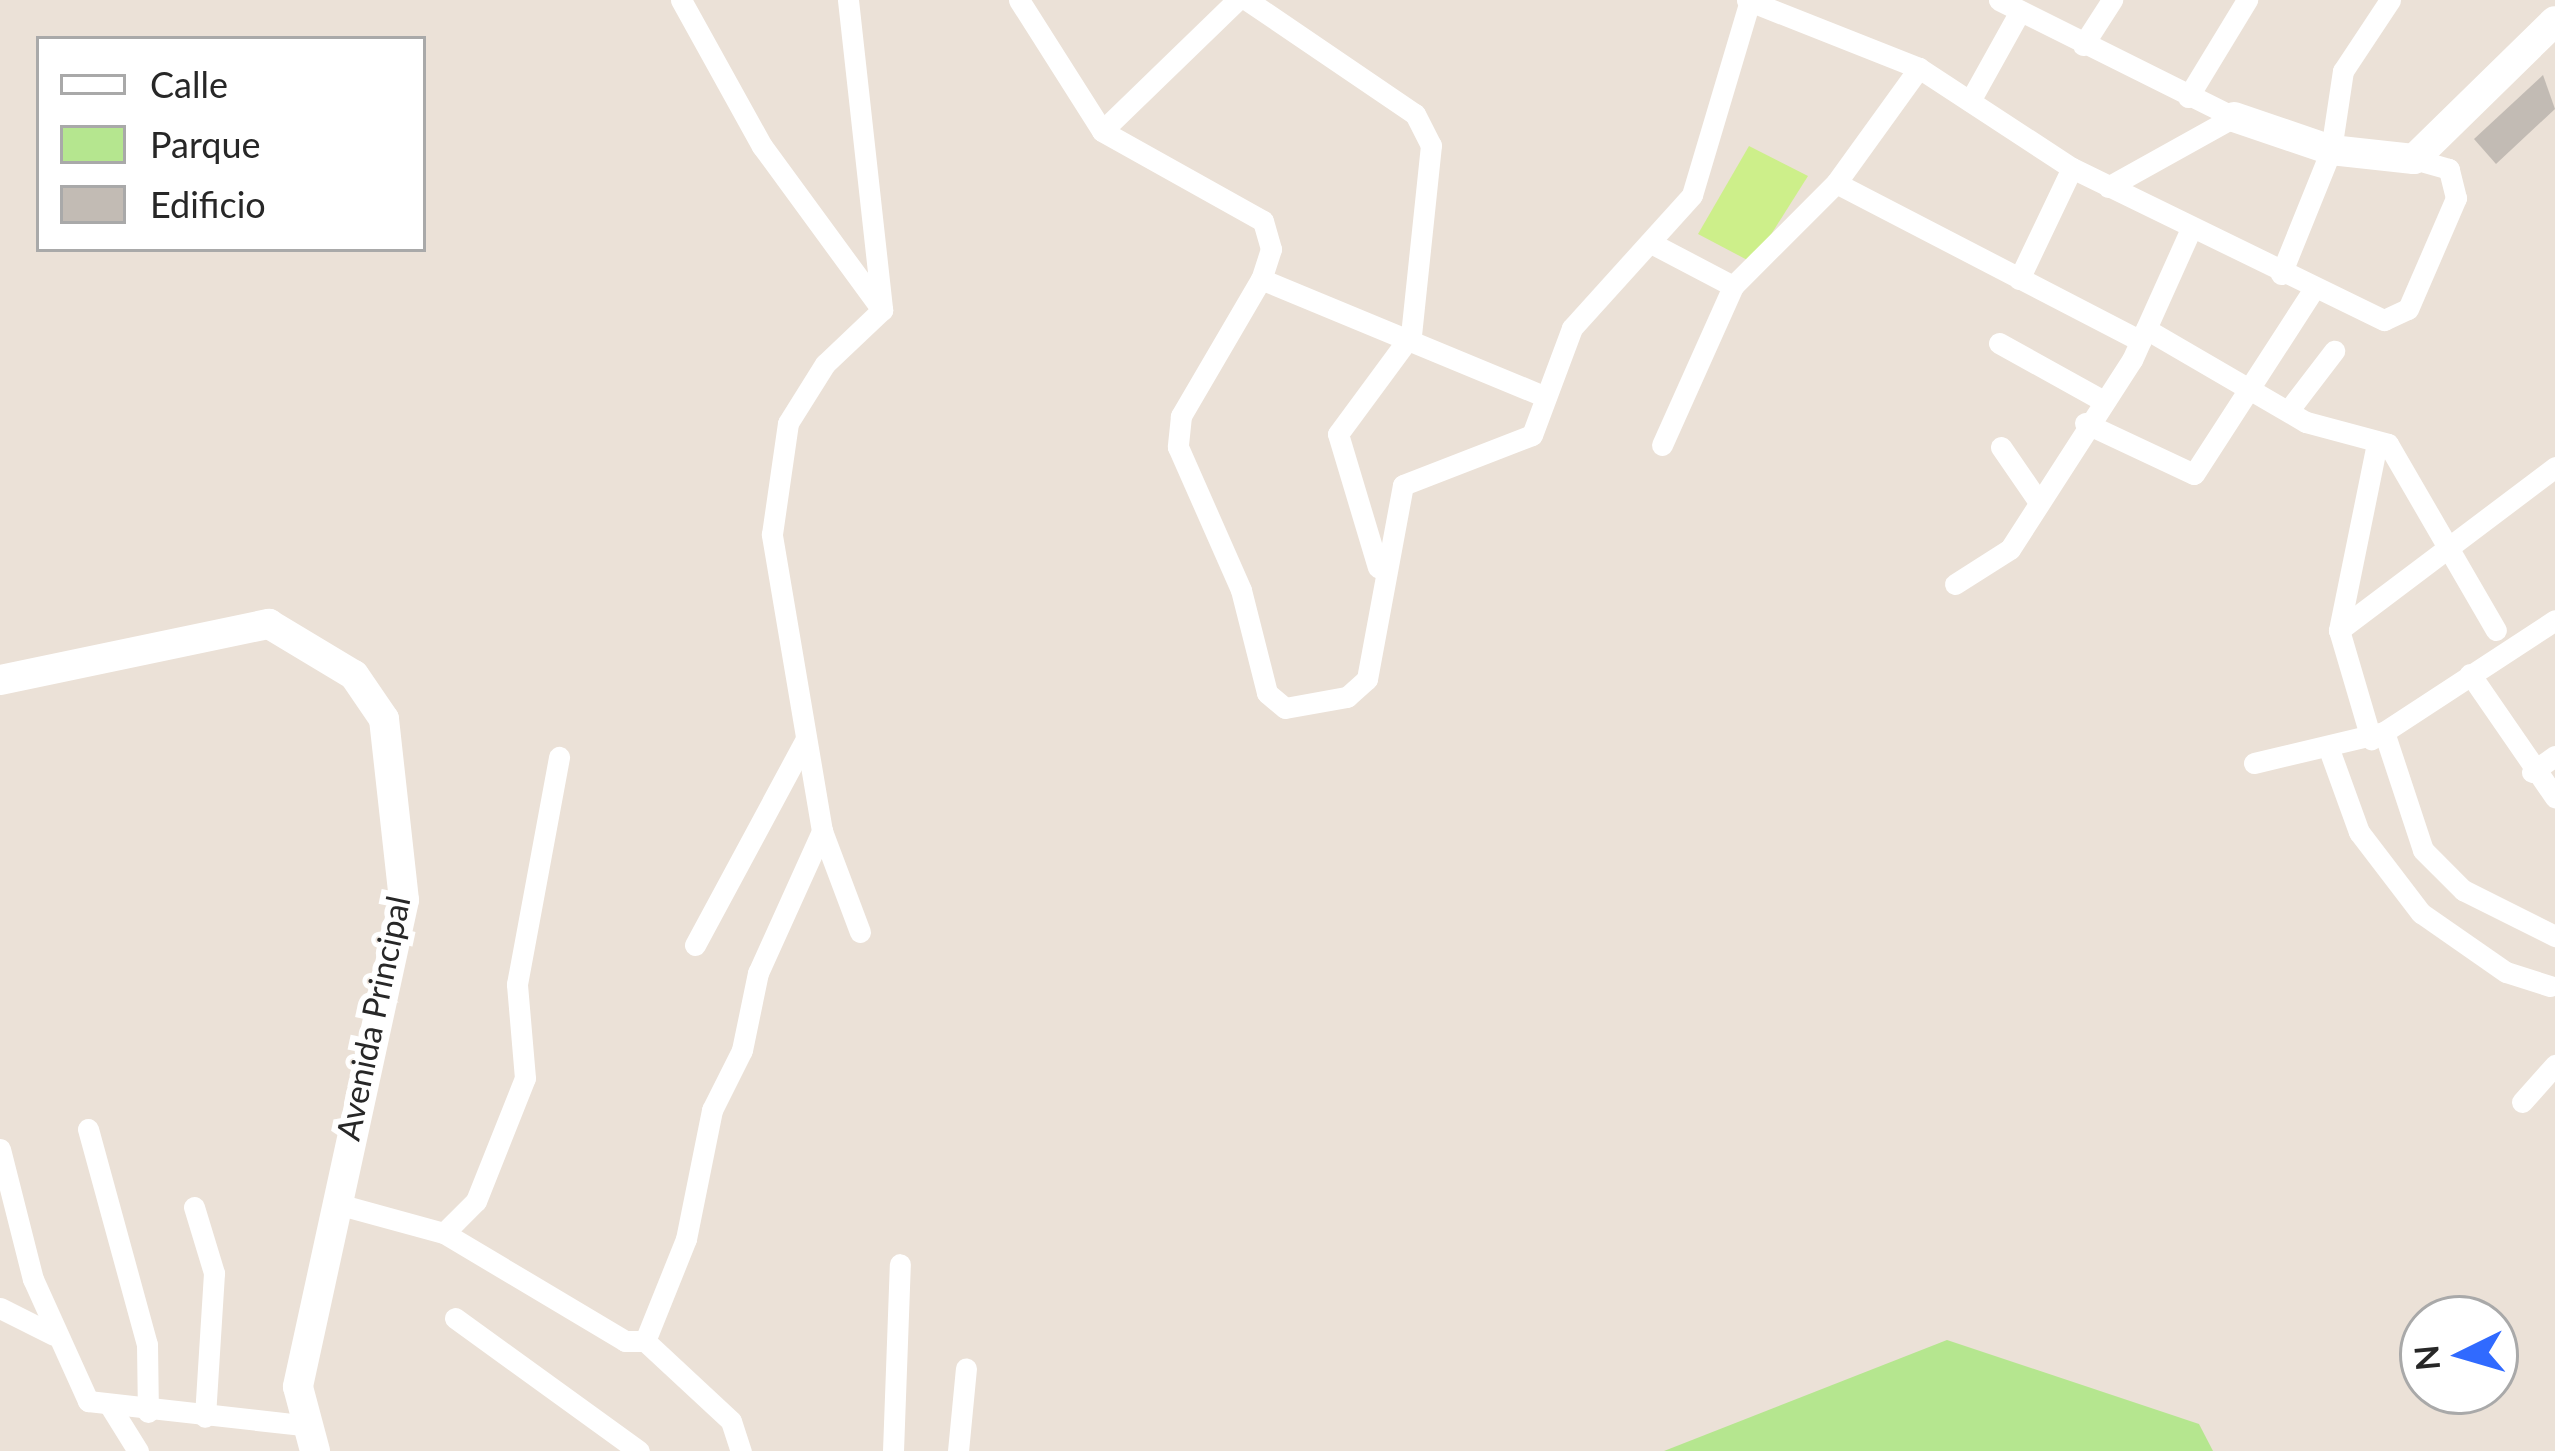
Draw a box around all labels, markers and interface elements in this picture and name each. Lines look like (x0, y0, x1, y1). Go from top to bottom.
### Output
legend (36, 36, 426, 252)
text: Calle (150, 62, 228, 106)
text: Parque (150, 122, 261, 166)
text: Edificio (150, 182, 266, 226)
street label: Avenida Principal (328, 892, 418, 1144)
north arrow (2399, 1295, 2519, 1415)
text: N (2405, 1343, 2447, 1372)

